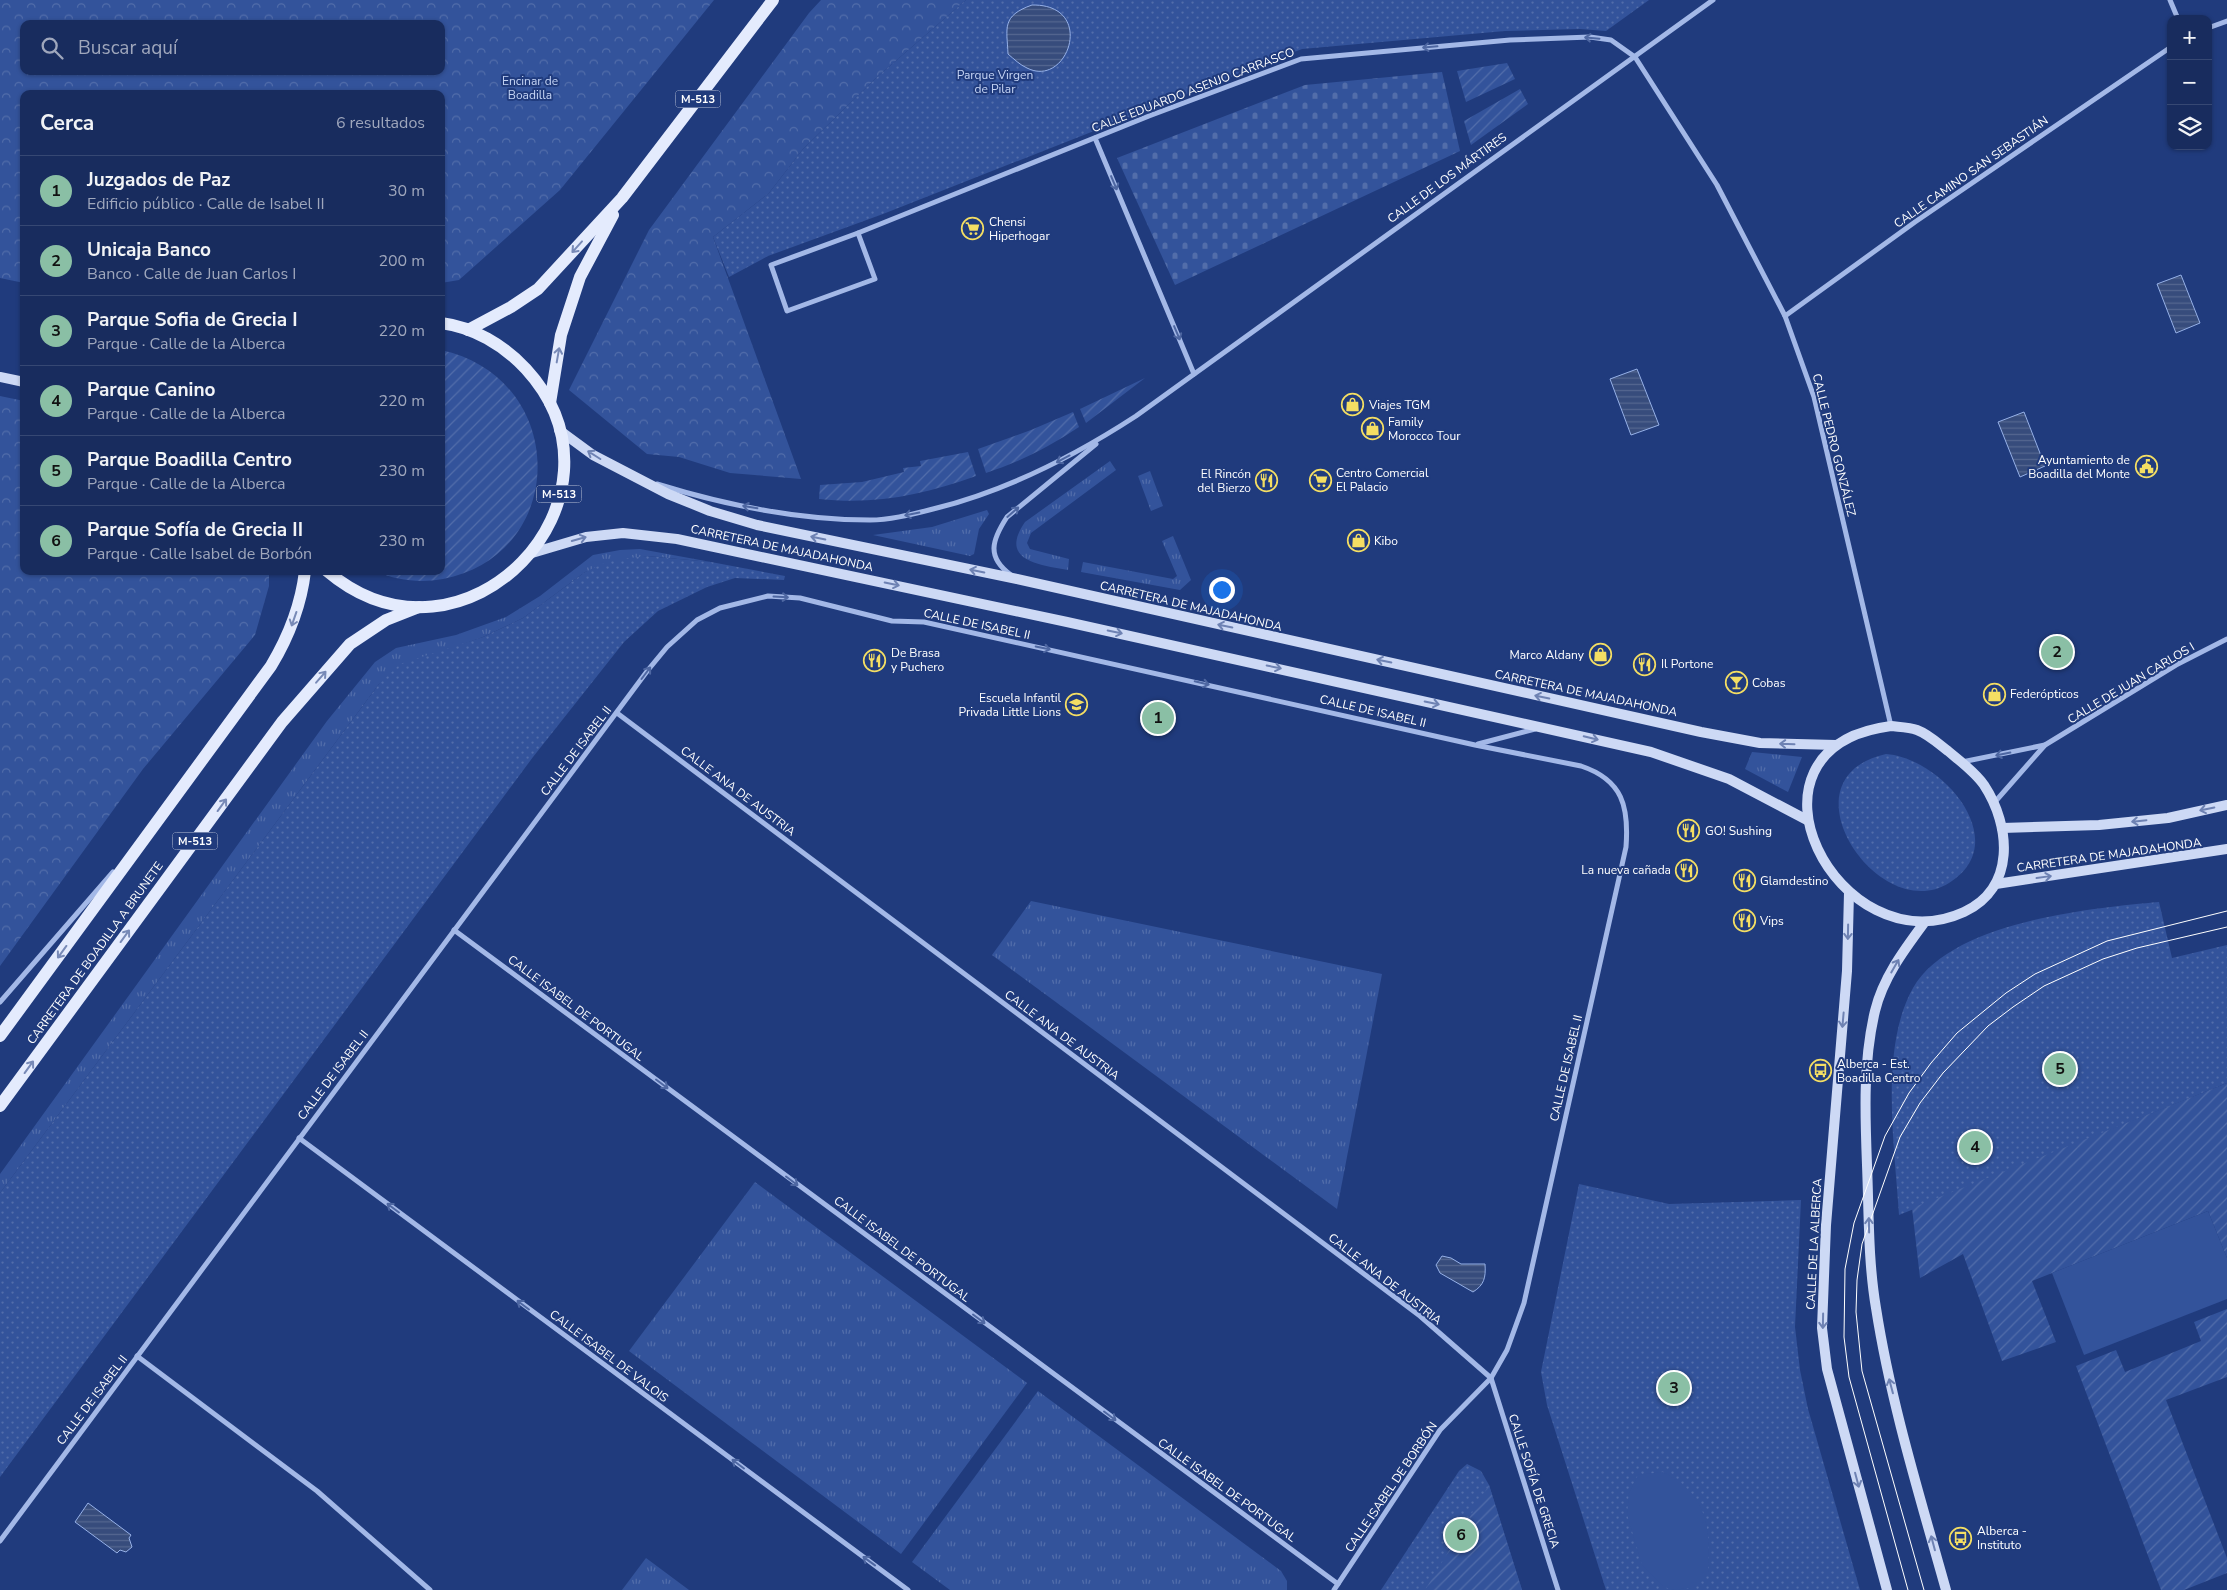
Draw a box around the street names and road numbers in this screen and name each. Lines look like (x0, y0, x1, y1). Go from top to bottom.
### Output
street label: CALLE EDUARDO ASENJO CARRASCO (1089, 44, 1297, 136)
road number: M-513 (676, 90, 720, 108)
street label: CALLE CAMINO SAN SEBASTIÁN (1891, 112, 2051, 232)
street label: CALLE DE LOS MÁRTIRES (1384, 129, 1510, 227)
street label: CALLE PEDRO GONZÁLEZ (1809, 372, 1859, 518)
road number: M-513 (536, 486, 582, 502)
street label: CARRETERA DE MAJADAHONDA (689, 521, 875, 575)
street label: CARRETERA DE MAJADAHONDA (1098, 577, 1284, 635)
street label: CALLE DE ISABEL II (922, 605, 1032, 643)
street label: CALLE DE JUAN CARLOS I (2065, 639, 2197, 727)
street label: CARRETERA DE MAJADAHONDA (1493, 666, 1679, 720)
street label: CALLE DE ISABEL II (1318, 691, 1428, 731)
street label: CALLE DE ISABEL II (537, 703, 615, 799)
street label: CALLE ANA DE AUSTRIA (677, 743, 799, 840)
road number: M-513 (172, 832, 218, 849)
street label: CARRETERA DE MAJADAHONDA (2016, 834, 2203, 876)
street label: CARRETERA DE BOADILLA A BRUNETE (23, 859, 167, 1047)
street label: CALLE ISABEL DE PORTUGAL (504, 951, 648, 1065)
street label: CALLE ANA DE AUSTRIA (1001, 987, 1123, 1084)
street label: CALLE DE ISABEL II (1546, 1013, 1586, 1123)
street label: CALLE DE ISABEL II (294, 1027, 372, 1123)
street label: CALLE DE LA ALBERCA (1803, 1178, 1825, 1310)
street label: CALLE ISABEL DE PORTUGAL (830, 1192, 974, 1306)
street label: CALLE ANA DE AUSTRIA (1325, 1230, 1445, 1329)
street label: CALLE ISABEL DE VALOIS (546, 1306, 672, 1406)
street label: CALLE DE ISABEL II (53, 1352, 131, 1448)
street label: CALLE SOFÍA DE GRECIA (1505, 1412, 1563, 1550)
street label: CALLE ISABEL DE BORBÓN (1341, 1419, 1441, 1555)
street label: CALLE ISABEL DE PORTUGAL (1155, 1434, 1300, 1546)

